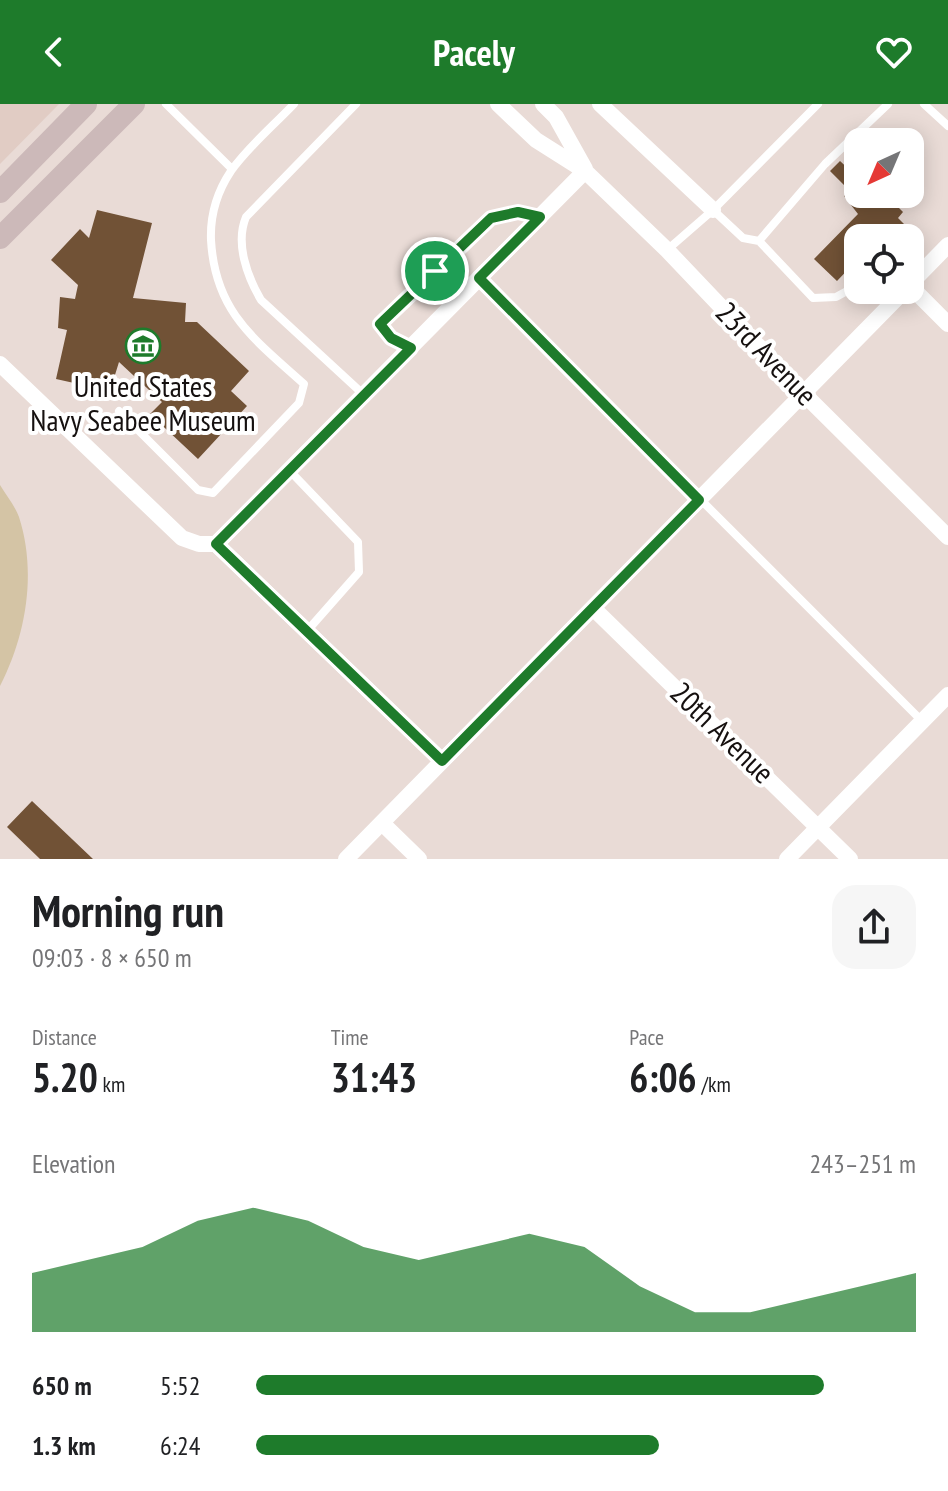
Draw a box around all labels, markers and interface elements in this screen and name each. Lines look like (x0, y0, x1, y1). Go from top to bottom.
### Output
text: Pacely (433, 29, 515, 76)
icon: back (32, 30, 76, 74)
icon: heart (872, 30, 916, 74)
north arrow (844, 128, 924, 208)
map controls (844, 128, 924, 304)
button: locate (844, 224, 924, 304)
pin (401, 237, 469, 305)
icon: arrive (413, 249, 457, 293)
street label: 23rd Avenue (708, 293, 826, 413)
museum icon: United States Navy Seabee Museum (124, 327, 162, 365)
place label: United States Navy Seabee Museum (30, 366, 256, 439)
street label: 20th Avenue (663, 673, 783, 791)
text: Morning run (32, 882, 224, 939)
button: share (832, 885, 916, 969)
text: 09:03 · 8 × 650 m (32, 941, 192, 974)
text: Distance (32, 1023, 97, 1051)
text: Time (331, 1023, 369, 1051)
text: Pace (629, 1023, 664, 1051)
text: 5.20 (32, 1051, 98, 1103)
text: 31:43 (331, 1051, 417, 1103)
text: 6:06 (629, 1051, 697, 1103)
text: km (98, 1070, 125, 1098)
text: /km (697, 1070, 731, 1098)
text: Elevation (32, 1147, 115, 1180)
text: 243–251 m (810, 1147, 916, 1180)
text: 650 m (32, 1369, 92, 1402)
text: 5:52 (160, 1369, 200, 1402)
text: 1.3 km (32, 1429, 96, 1462)
text: 6:24 (160, 1429, 200, 1462)

